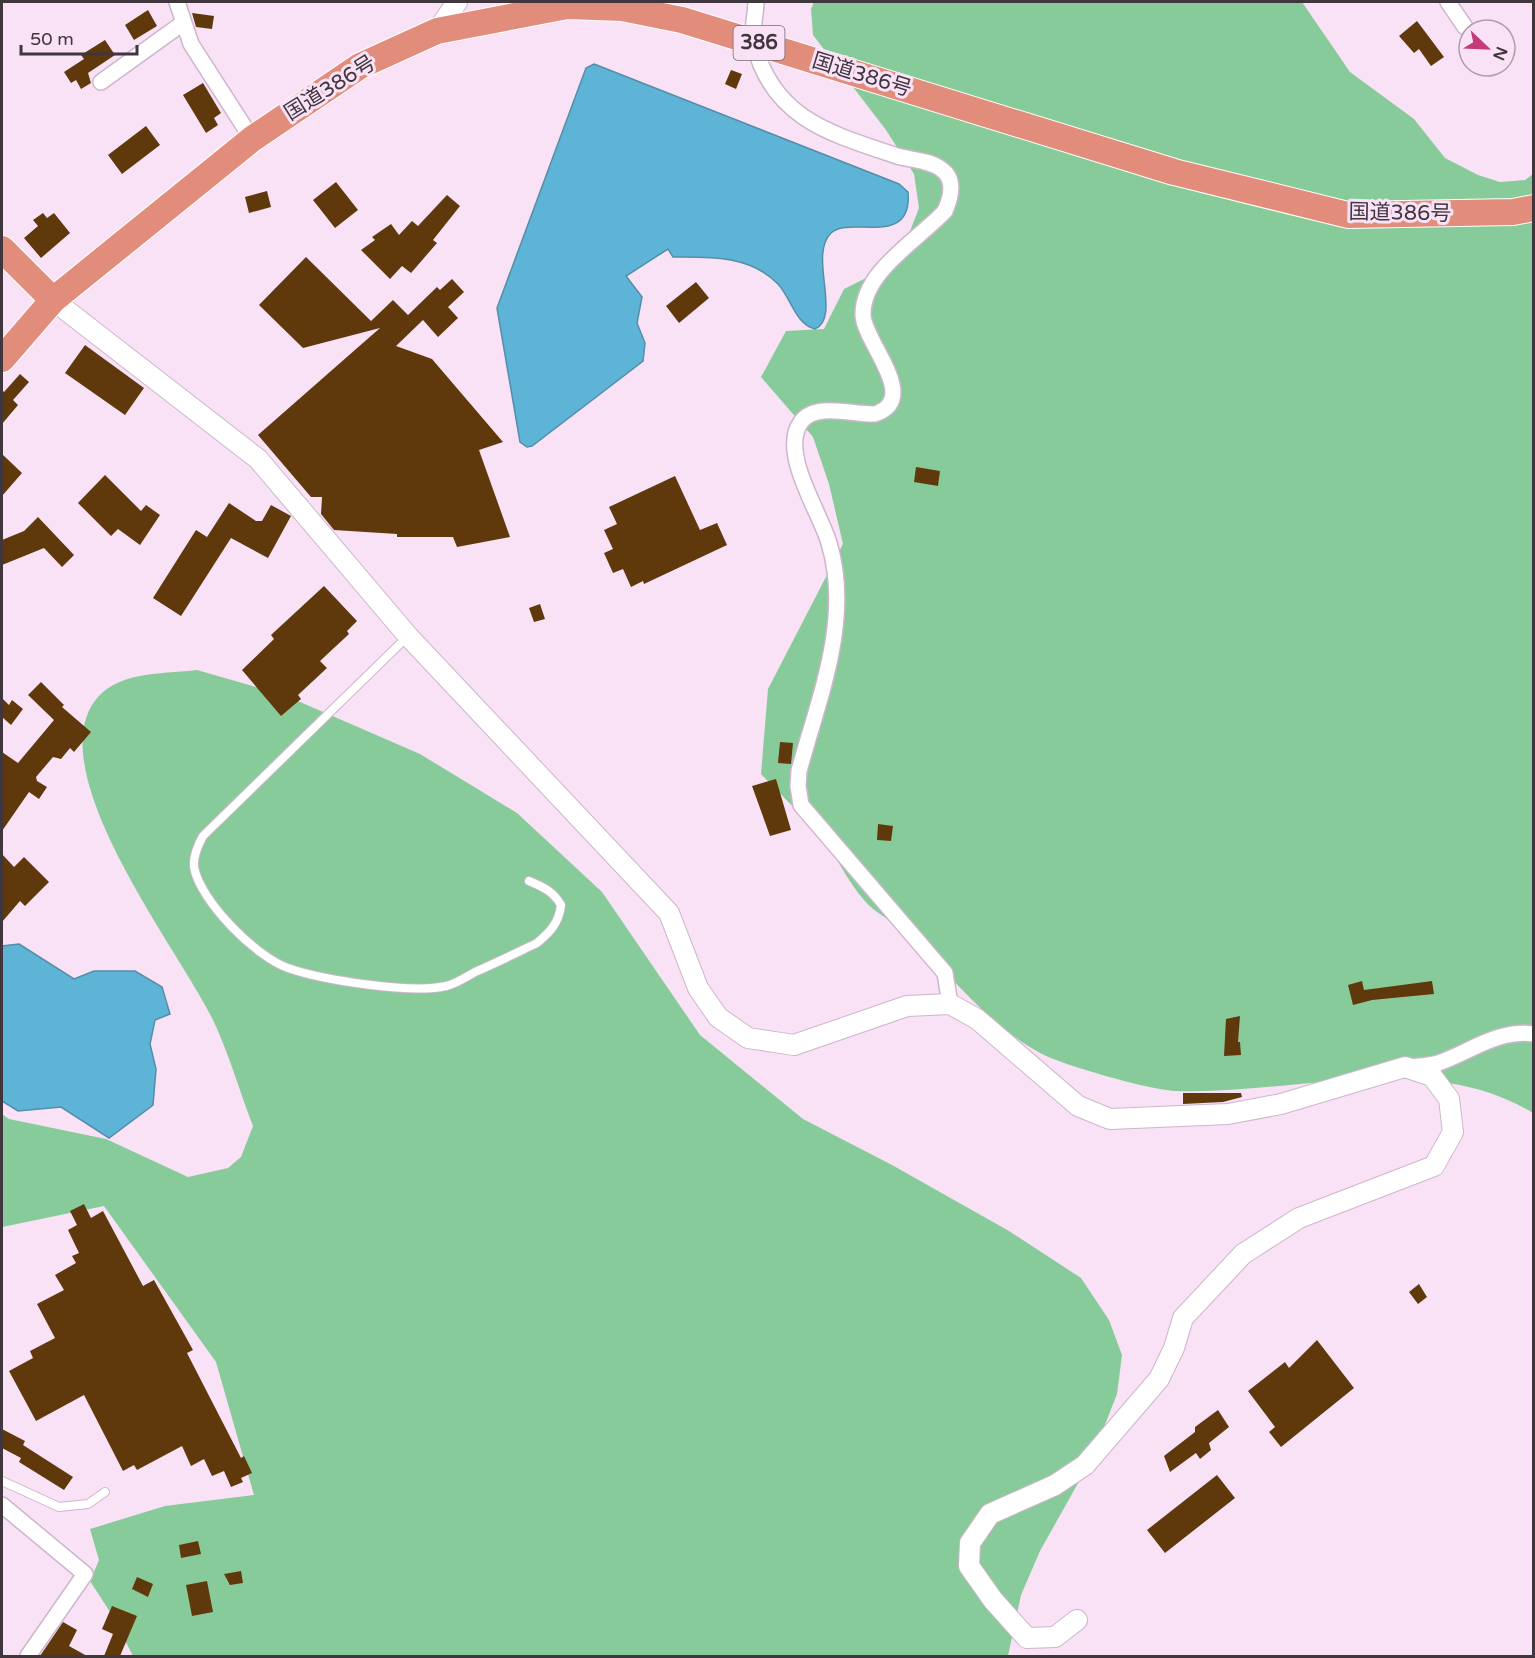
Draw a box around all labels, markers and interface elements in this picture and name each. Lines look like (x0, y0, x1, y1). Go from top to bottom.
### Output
scale bar (21, 18, 136, 56)
north arrow (1457, 18, 1517, 78)
road number: 386 (734, 26, 784, 60)
text: 50 m (30, 28, 74, 50)
text: N (1488, 44, 1512, 63)
street label: 国道386号 (809, 48, 915, 102)
street label: 国道386号 (280, 50, 380, 126)
street label: 国道386号 (1349, 200, 1451, 226)

